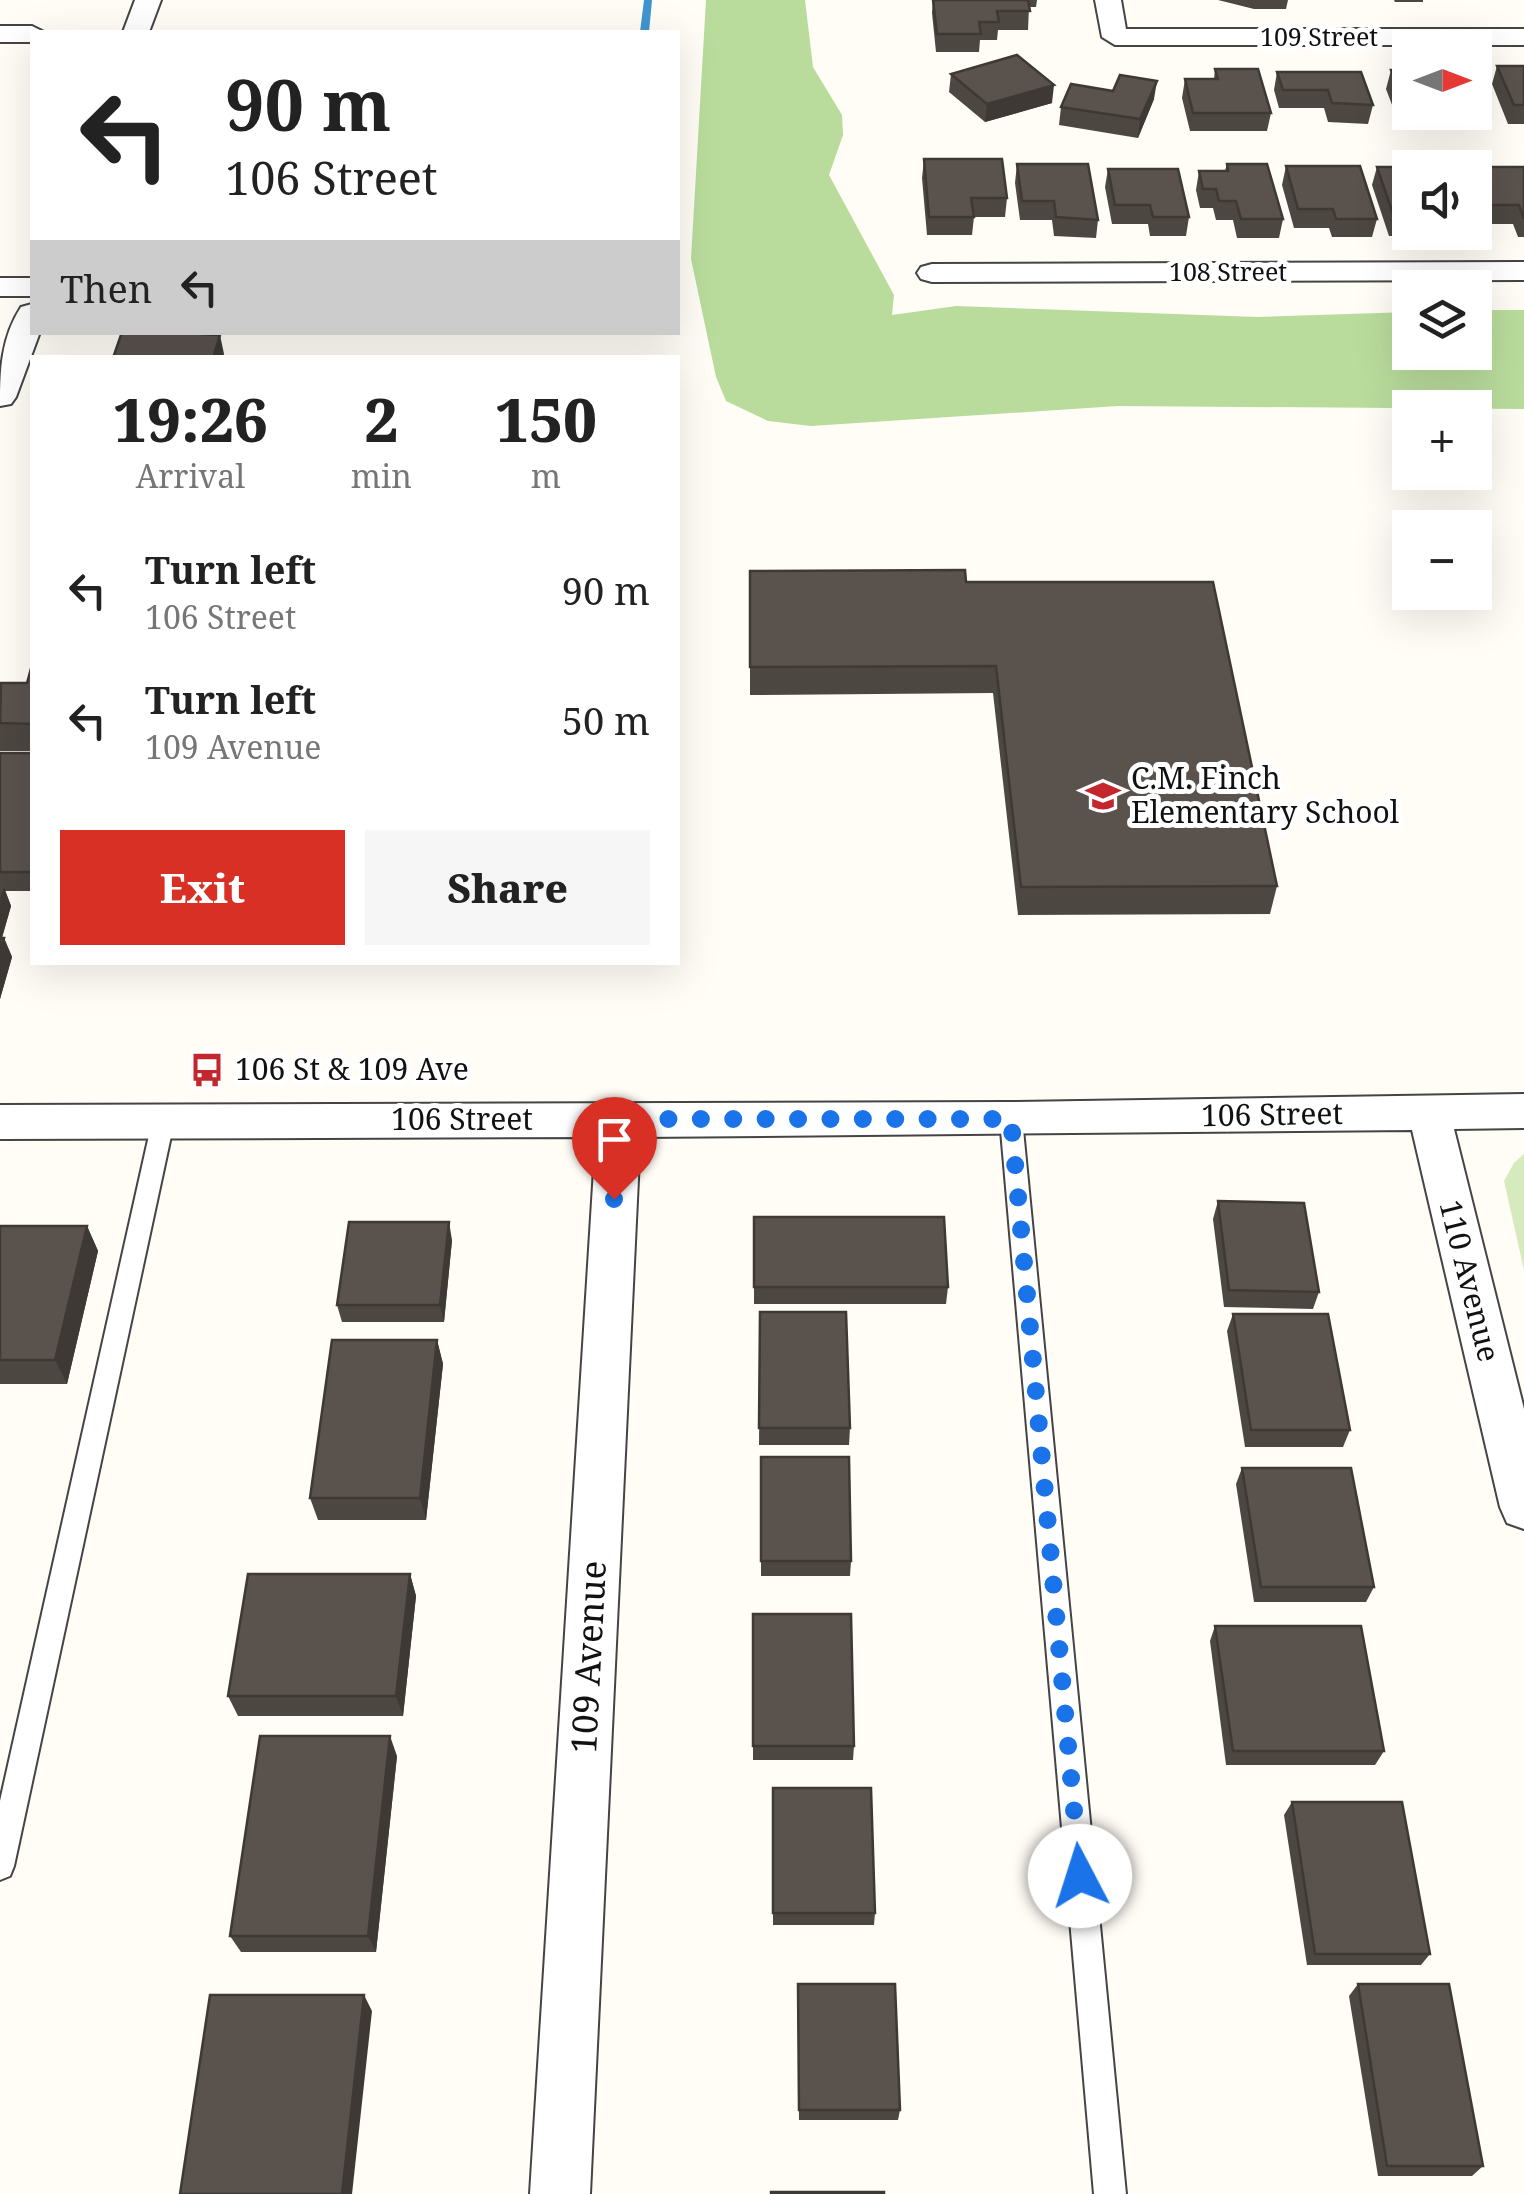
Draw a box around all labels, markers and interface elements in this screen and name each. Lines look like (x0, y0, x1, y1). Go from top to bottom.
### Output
street label: 109 Street (1260, 19, 1378, 53)
north arrow (1392, 30, 1492, 130)
map controls (1392, 30, 1492, 610)
text: 90 m (225, 56, 391, 152)
icon: left (60, 70, 190, 200)
text: 106 Street (225, 147, 438, 208)
button: sound (1392, 150, 1492, 250)
street label: 108 Street (1169, 254, 1287, 288)
icon: left (172, 260, 227, 315)
text: Then (60, 262, 152, 314)
button: layers (1392, 270, 1492, 370)
text: 19:26 (113, 378, 268, 460)
text: 2 (364, 378, 398, 460)
text: 150 (495, 378, 597, 460)
button: + (1392, 390, 1492, 490)
text: Arrival (136, 454, 245, 497)
text: min (351, 454, 412, 497)
text: m (531, 454, 561, 497)
button: − (1392, 510, 1492, 610)
text: Turn left (145, 543, 316, 595)
icon: left (60, 563, 115, 618)
text: 90 m (562, 564, 650, 616)
text: 106 Street (145, 595, 296, 638)
text: Turn left (145, 673, 316, 725)
icon: left (60, 693, 115, 748)
text: 50 m (562, 694, 650, 746)
text: 109 Avenue (145, 725, 321, 768)
place label: C.M. Finch Elementary School (1131, 757, 1399, 832)
school or university icon: C.M. Finch Elementary School (1084, 777, 1122, 815)
button: Exit (60, 830, 345, 945)
button: Share (365, 830, 650, 945)
place label: 106 St & 109 Ave (235, 1048, 469, 1089)
bus stop icon: 106 St & 109 Ave (188, 1051, 226, 1089)
street label: 106 Street (1201, 1092, 1343, 1135)
pin (572, 1097, 657, 1200)
street label: 106 Street (391, 1098, 533, 1139)
icon: arrive (587, 1112, 642, 1167)
street label: 110 Avenue (1431, 1195, 1510, 1366)
street label: 109 Avenue (559, 1559, 616, 1754)
position arrow (1028, 1824, 1132, 1928)

